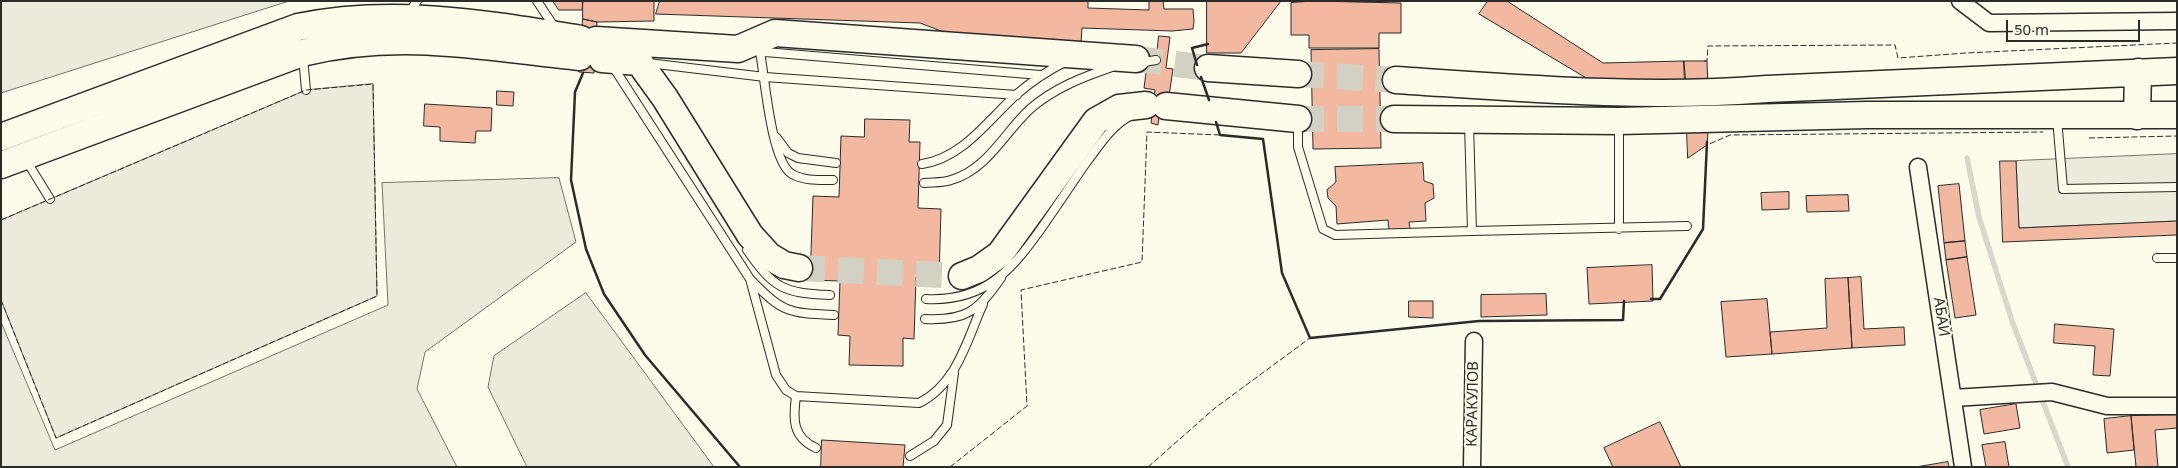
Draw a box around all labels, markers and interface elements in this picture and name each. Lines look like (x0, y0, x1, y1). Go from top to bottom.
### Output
scale bar (2008, 10, 2142, 42)
text: 50 m (2014, 19, 2049, 39)
street label: АБАЙ (1929, 296, 1953, 338)
street label: КАРАКУЛОВ (1463, 361, 1483, 447)

